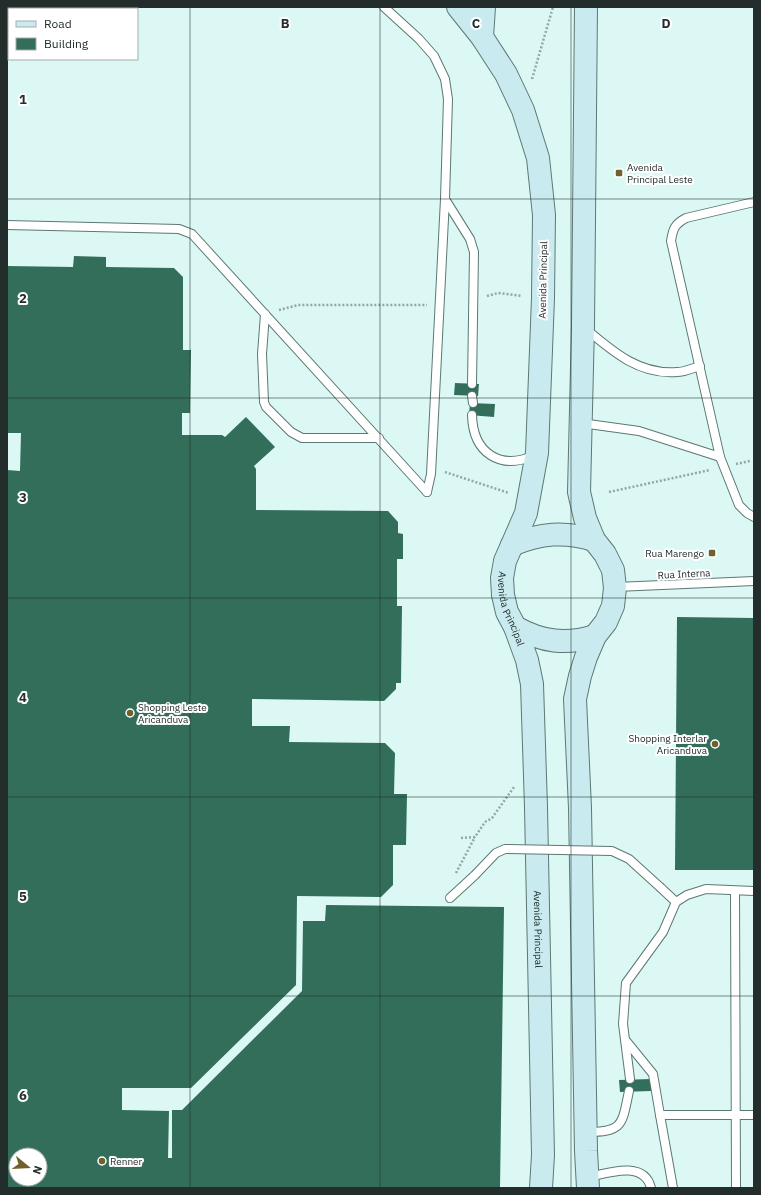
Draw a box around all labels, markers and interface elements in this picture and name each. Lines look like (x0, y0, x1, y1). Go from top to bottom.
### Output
legend (8, 8, 138, 60)
text: B (281, 15, 290, 32)
text: C (472, 15, 481, 32)
text: D (661, 15, 671, 32)
text: Road (44, 16, 72, 31)
text: Building (44, 36, 89, 51)
text: 1 (19, 91, 27, 108)
place label: Avenida Principal Leste (627, 161, 693, 186)
marker: Avenida Principal Leste (614, 168, 624, 178)
street label: Avenida Principal (536, 241, 550, 319)
text: 2 (19, 290, 27, 307)
text: 3 (19, 489, 27, 506)
place label: Rua Marengo (645, 547, 704, 560)
marker: Rua Marengo (707, 548, 717, 558)
street label: Rua Interna (657, 566, 712, 582)
street label: Avenida Principal (495, 570, 528, 648)
text: 4 (19, 689, 27, 706)
place label: Shopping Leste Aricanduva (138, 701, 207, 726)
marker: Shopping Leste Aricanduva (125, 708, 135, 718)
place label: Shopping Interlar Aricanduva (628, 732, 708, 757)
marker: Shopping Interlar Aricanduva (710, 739, 720, 749)
text: 5 (19, 888, 27, 905)
street label: Avenida Principal (531, 890, 546, 968)
text: 6 (19, 1087, 27, 1104)
north arrow (8, 1147, 48, 1187)
place label: Renner (110, 1155, 143, 1168)
marker: Renner (97, 1156, 107, 1166)
text: N (30, 1164, 45, 1176)

